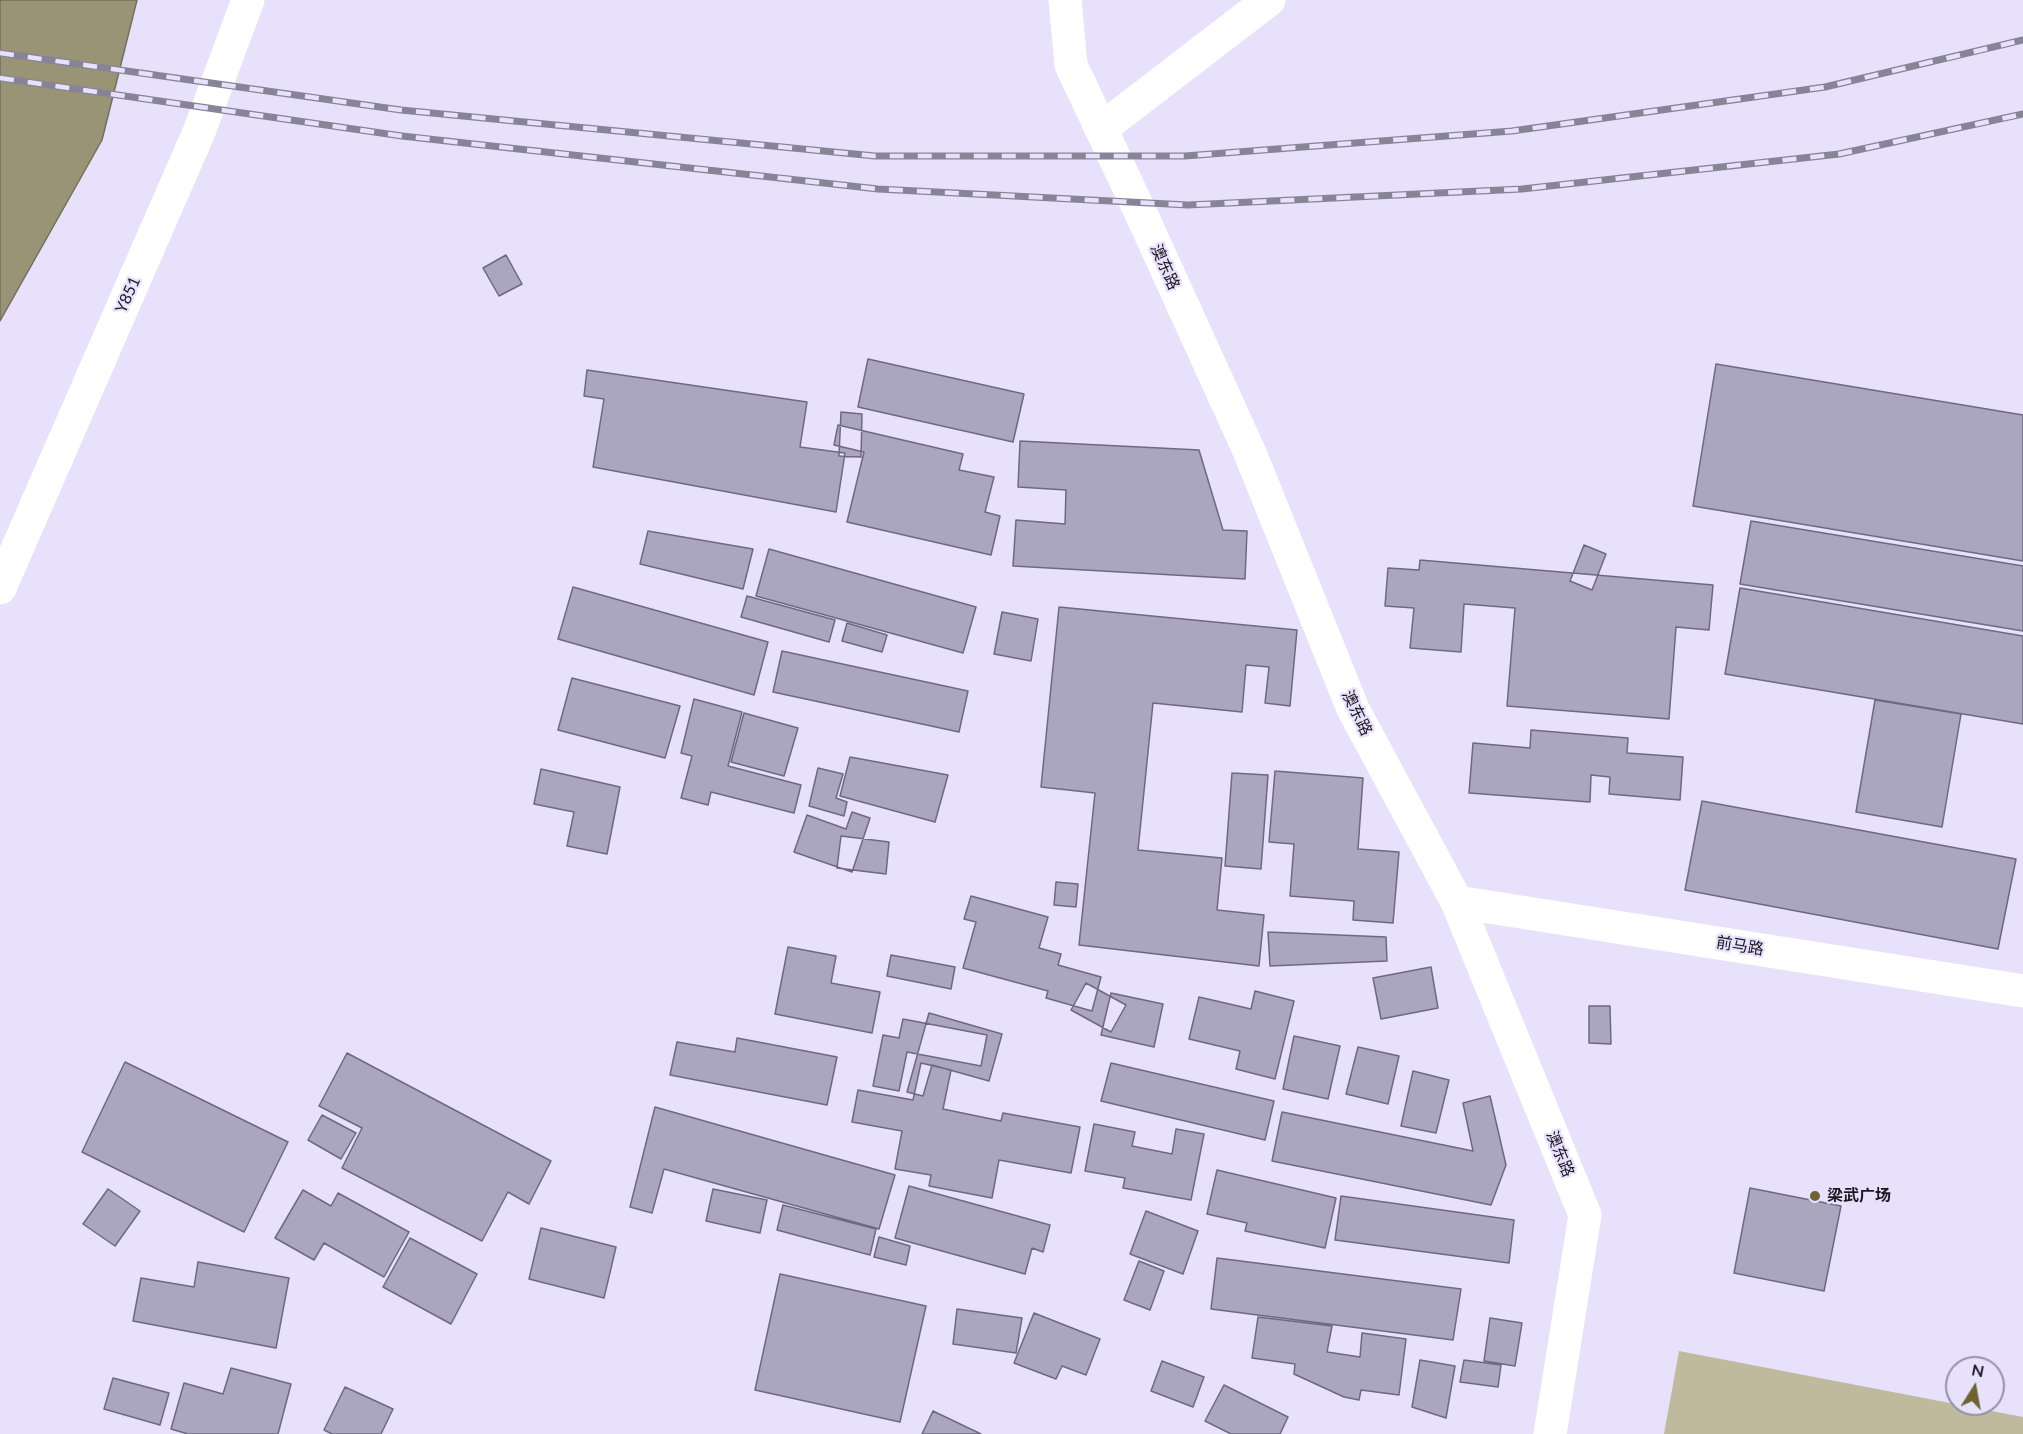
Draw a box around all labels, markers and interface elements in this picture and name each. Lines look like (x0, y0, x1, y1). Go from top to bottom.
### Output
street label: 澳东路 (1146, 241, 1184, 293)
street label: Y851 (112, 274, 144, 316)
street label: 澳东路 (1338, 687, 1376, 739)
street label: 前马路 (1715, 933, 1765, 959)
street label: 澳东路 (1542, 1128, 1578, 1180)
place label: 梁武广场 (1827, 1186, 1891, 1206)
marker: 梁武广场 (1808, 1189, 1822, 1203)
north arrow (1945, 1356, 2005, 1416)
text: N (1970, 1359, 1986, 1380)

